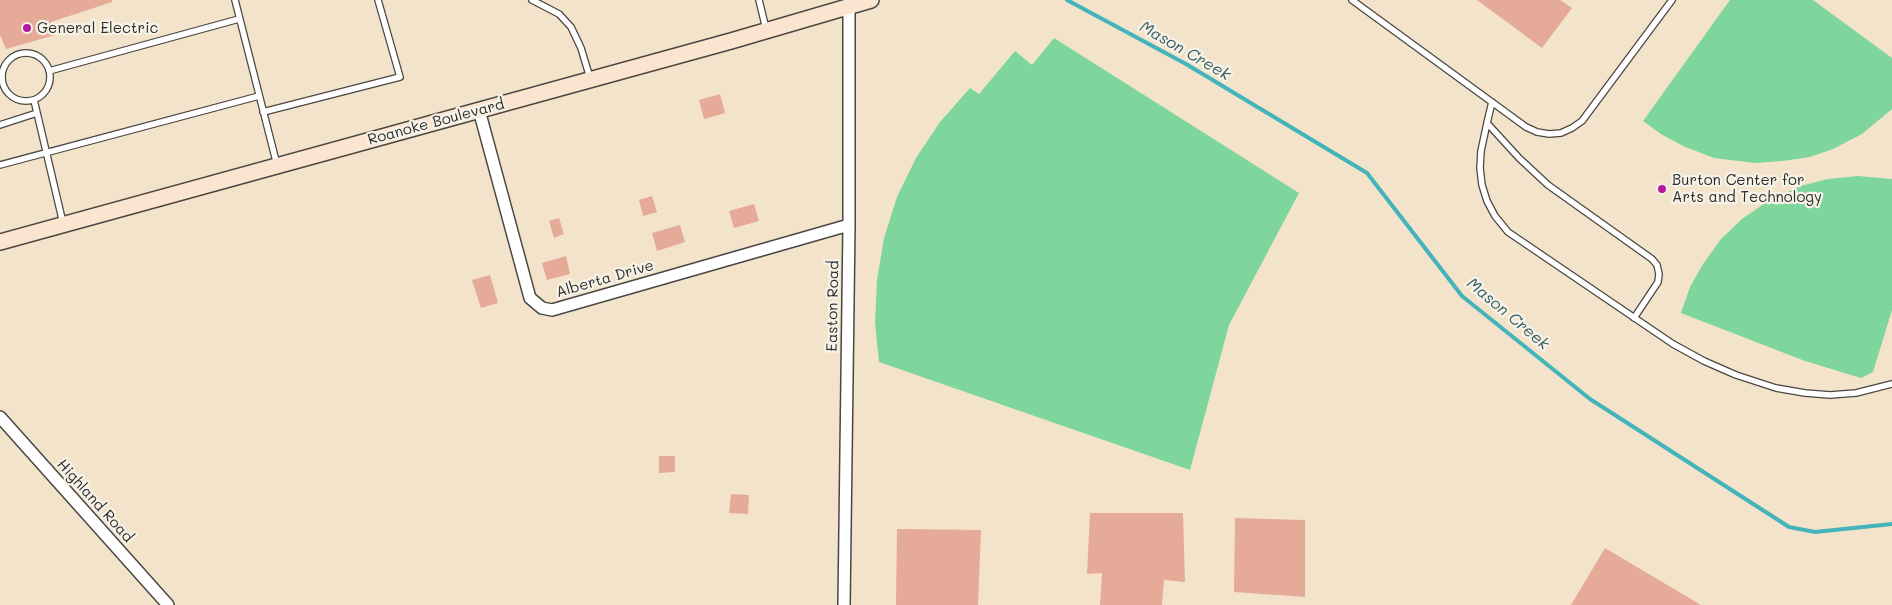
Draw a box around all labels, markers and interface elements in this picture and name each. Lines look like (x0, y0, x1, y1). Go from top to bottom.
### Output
water label: Mason Creek (1136, 17, 1234, 85)
place label: General Electric (37, 19, 158, 37)
marker: General Electric (21, 22, 33, 34)
street label: Roanoke Boulevard (366, 95, 506, 149)
place label: Burton Center for Arts and Technology (1672, 171, 1822, 206)
marker: Burton Center for Arts and Technology (1656, 183, 1668, 195)
street label: Alberta Drive (554, 256, 656, 302)
street label: Easton Road (823, 260, 843, 352)
water label: Mason Creek (1463, 274, 1553, 354)
street label: Highland Road (53, 456, 137, 546)

